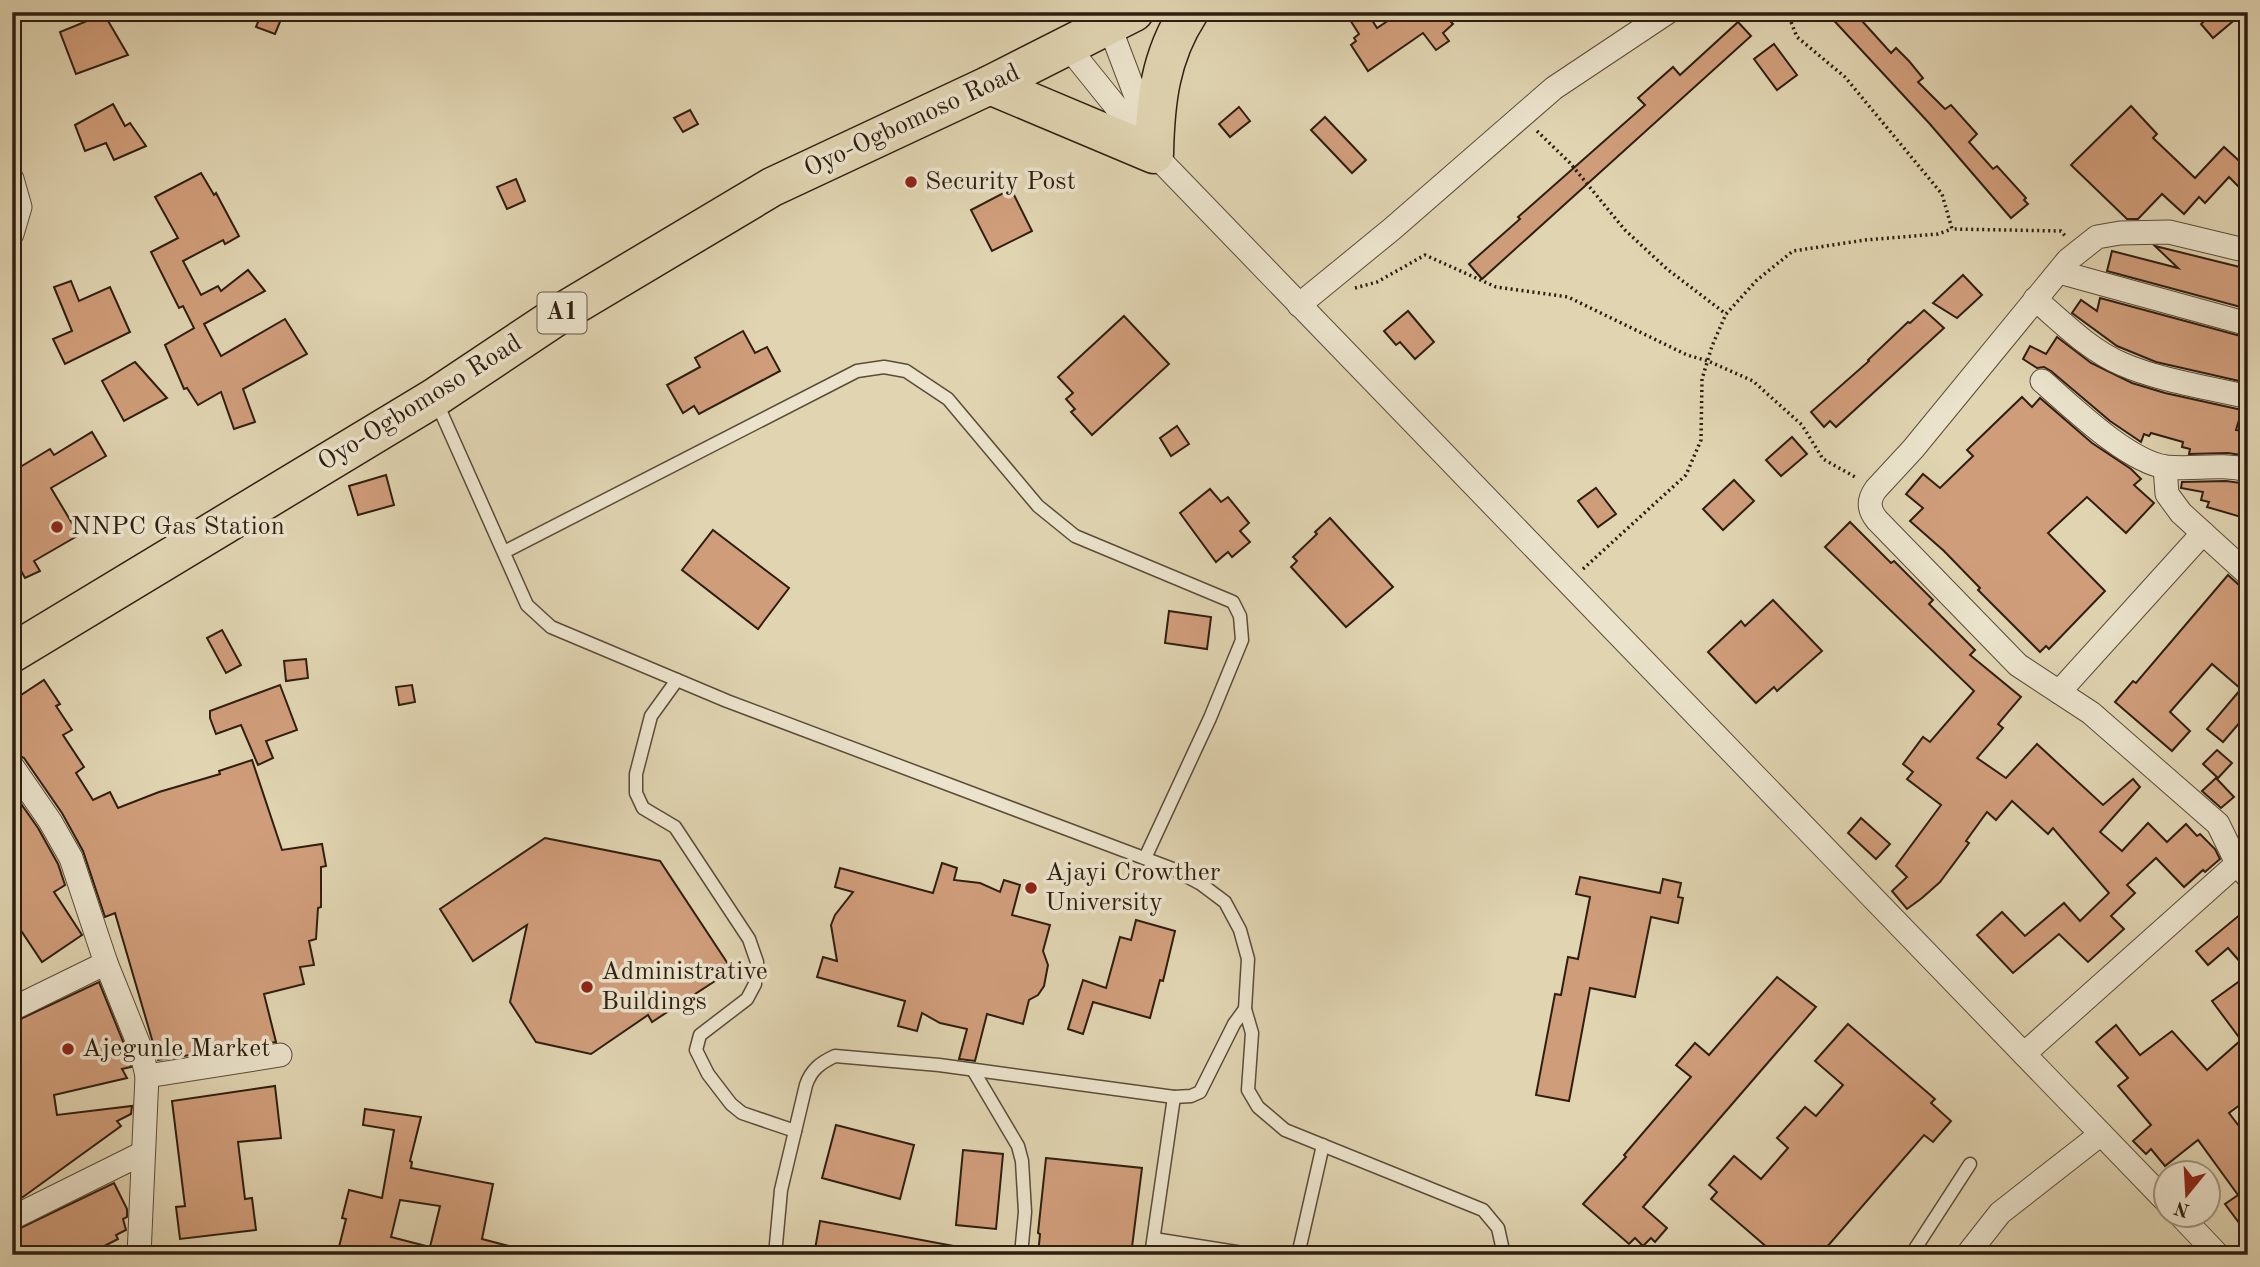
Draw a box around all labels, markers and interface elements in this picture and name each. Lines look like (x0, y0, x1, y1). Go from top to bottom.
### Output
street label: Oyo-Ogbomoso Road (800, 60, 1024, 182)
place label: Security Post (925, 169, 1076, 195)
marker: Security Post (903, 174, 919, 190)
road number: A1 (538, 292, 586, 334)
street label: Oyo-Ogbomoso Road (314, 330, 526, 476)
place label: NNPC Gas Station (71, 514, 285, 540)
marker: NNPC Gas Station (49, 519, 65, 535)
place label: Ajayi Crowther University (1045, 860, 1221, 916)
marker: Ajayi Crowther University (1023, 880, 1039, 896)
place label: Administrative Buildings (601, 959, 768, 1015)
marker: Administrative Buildings (579, 979, 595, 995)
place label: Ajegunle Market (82, 1036, 270, 1062)
marker: Ajegunle Market (60, 1041, 76, 1057)
north arrow (2152, 1158, 2222, 1228)
text: N (2172, 1196, 2192, 1219)

